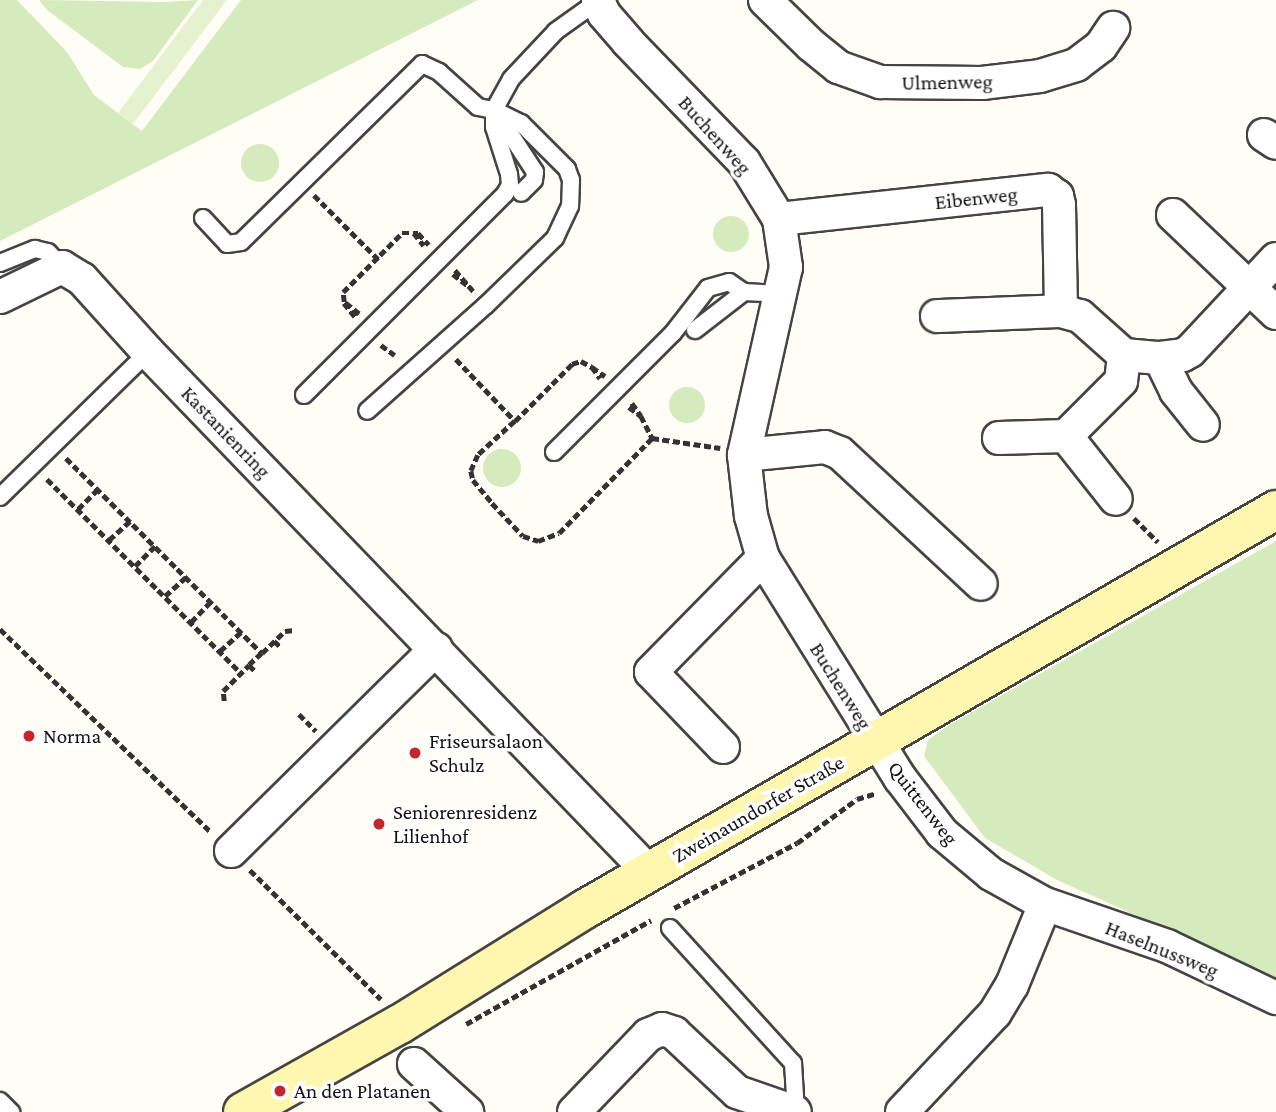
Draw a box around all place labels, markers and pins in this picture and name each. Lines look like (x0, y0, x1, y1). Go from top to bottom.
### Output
place label: Norma (43, 723, 101, 749)
marker: Norma (21, 728, 37, 744)
place label: Friseursalaon Schulz (429, 728, 543, 778)
marker: Friseursalaon Schulz (407, 745, 423, 761)
place label: Seniorenresidenz Lilienhof (393, 799, 537, 849)
marker: Seniorenresidenz Lilienhof (371, 816, 387, 832)
place label: An den Platanen (294, 1078, 431, 1104)
marker: An den Platanen (272, 1083, 288, 1099)

